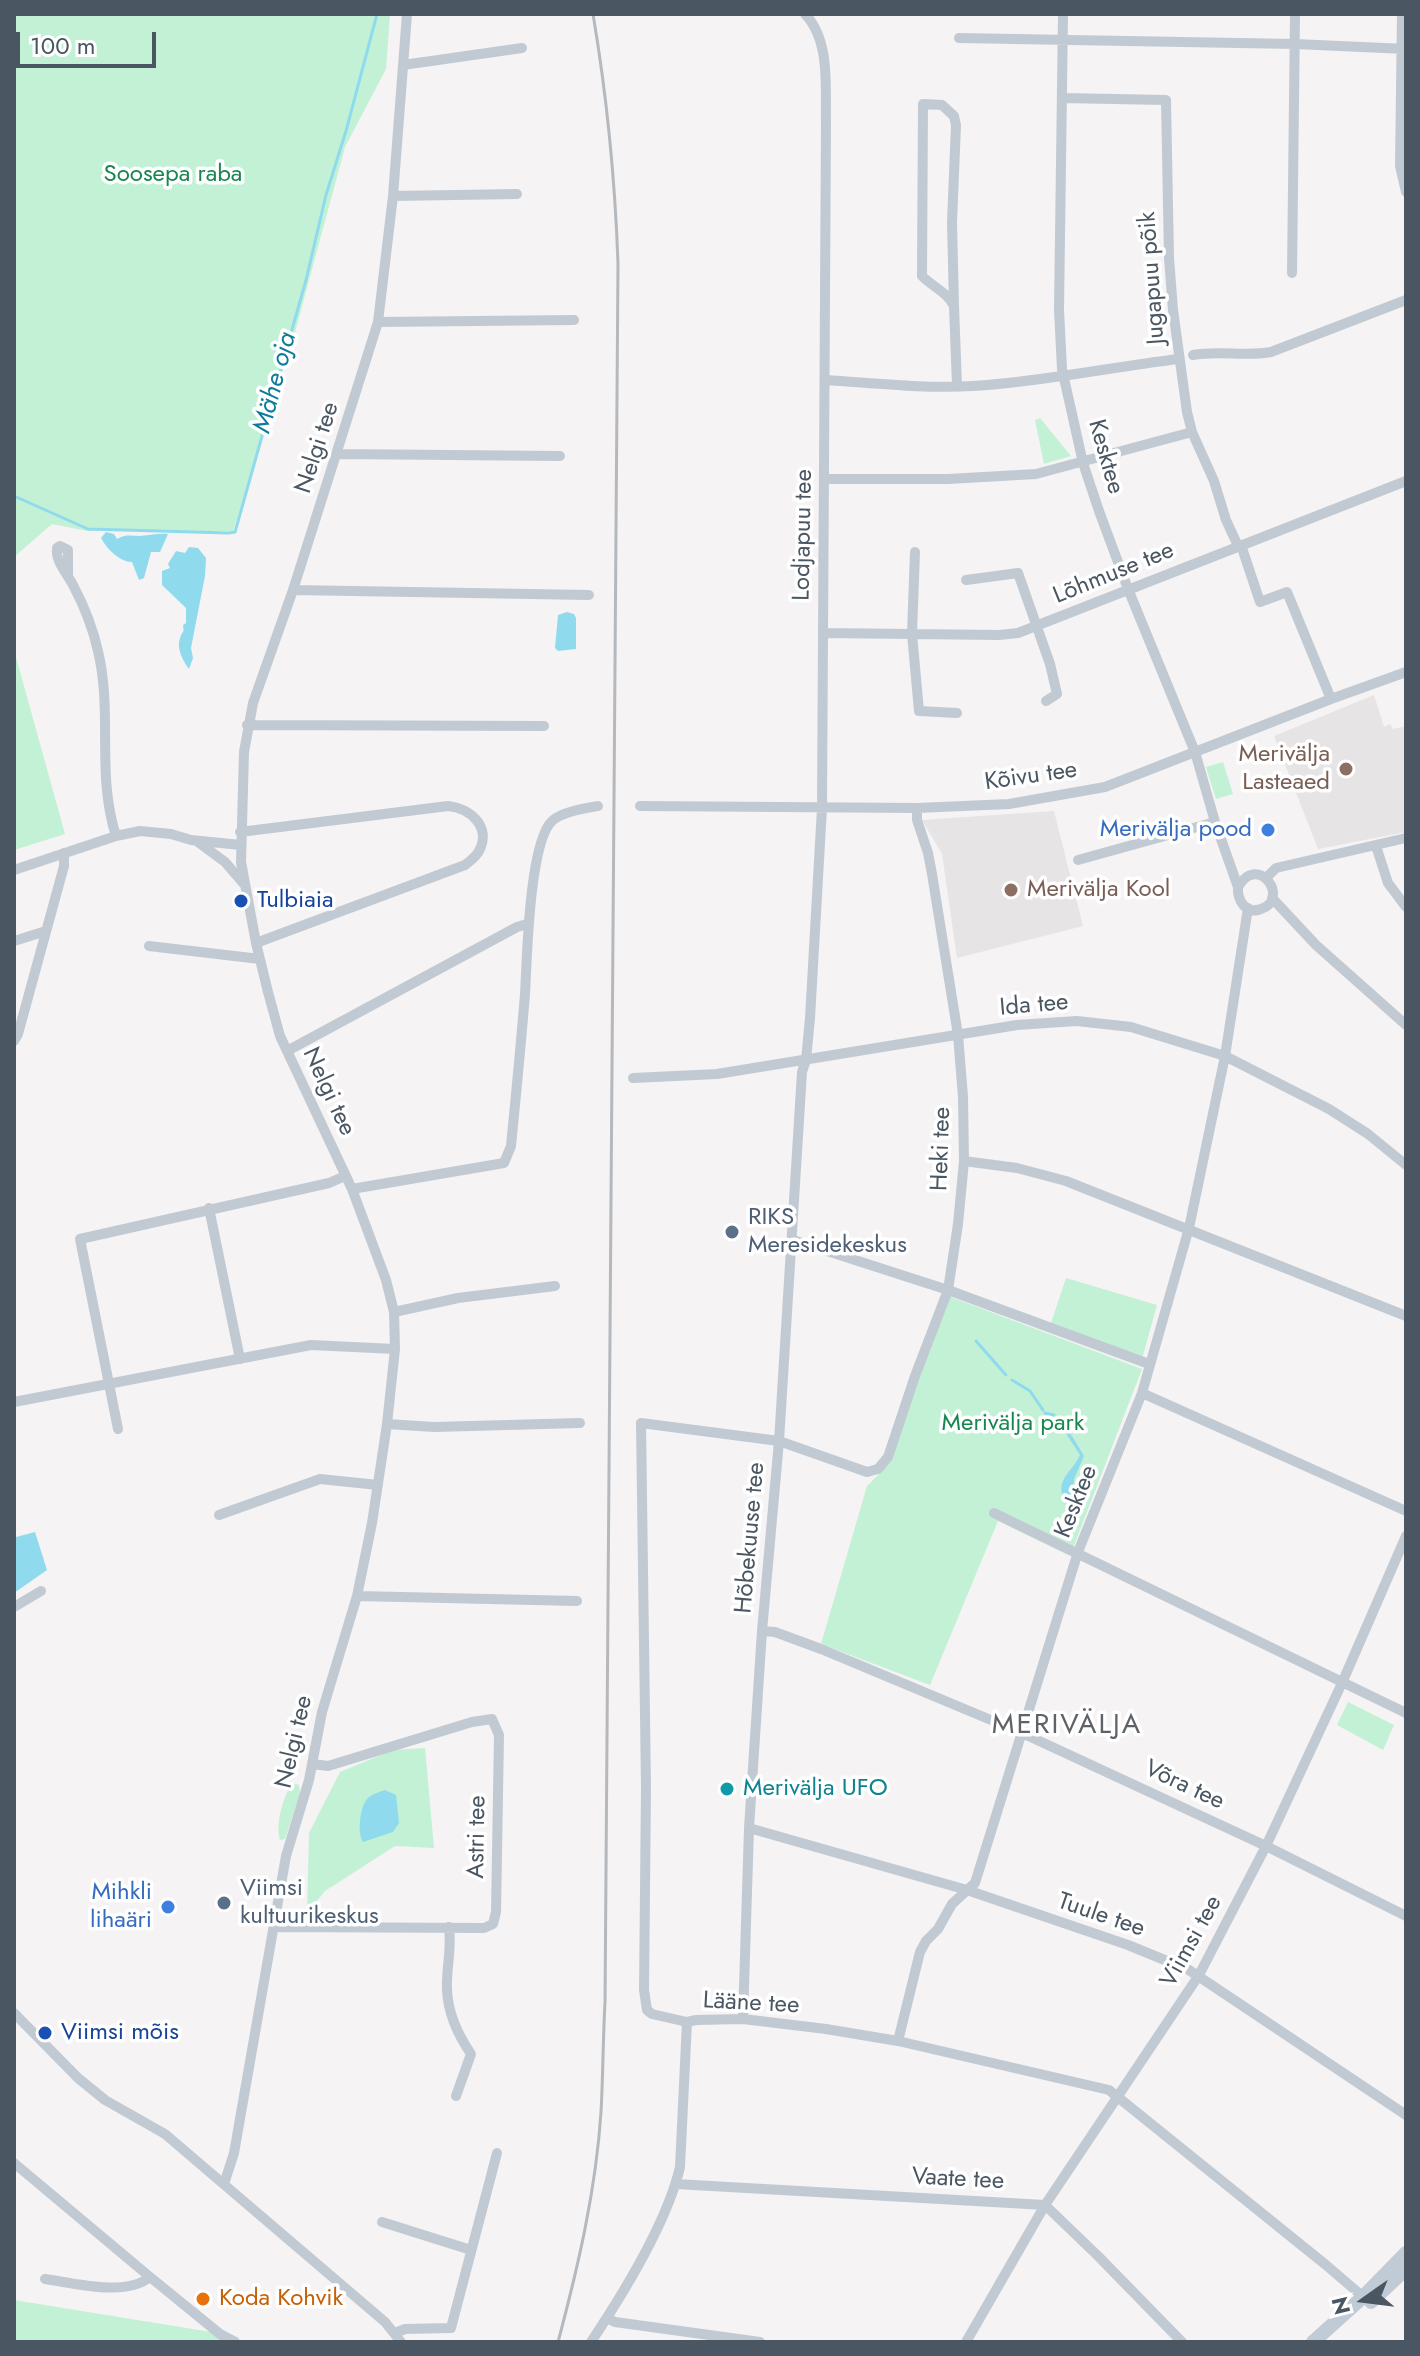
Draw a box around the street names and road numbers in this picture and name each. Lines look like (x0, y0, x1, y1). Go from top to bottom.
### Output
street label: Jugapuu põik (1134, 211, 1172, 345)
street label: Nelgi tee (290, 399, 346, 497)
street label: Kesktee (1081, 417, 1129, 497)
street label: Lodjapuu tee (788, 469, 820, 601)
street label: Lõhmuse tee (1049, 537, 1179, 611)
street label: Kõivu tee (983, 756, 1079, 798)
street label: Ida tee (998, 989, 1070, 1023)
street label: Nelgi tee (295, 1043, 361, 1141)
street label: Heki tee (926, 1107, 958, 1191)
street label: Hõbekuuse tee (730, 1461, 772, 1615)
street label: Kesktee (1049, 1461, 1105, 1543)
street label: Nelgi tee (270, 1693, 320, 1791)
street label: Võra tee (1140, 1755, 1228, 1817)
street label: Astri tee (463, 1795, 493, 1879)
street label: Tuule tee (1054, 1888, 1148, 1944)
street label: Viimsi tee (1155, 1891, 1229, 1993)
street label: Lääne tee (702, 1987, 800, 2021)
street label: Vaate tee (911, 2163, 1005, 2197)

